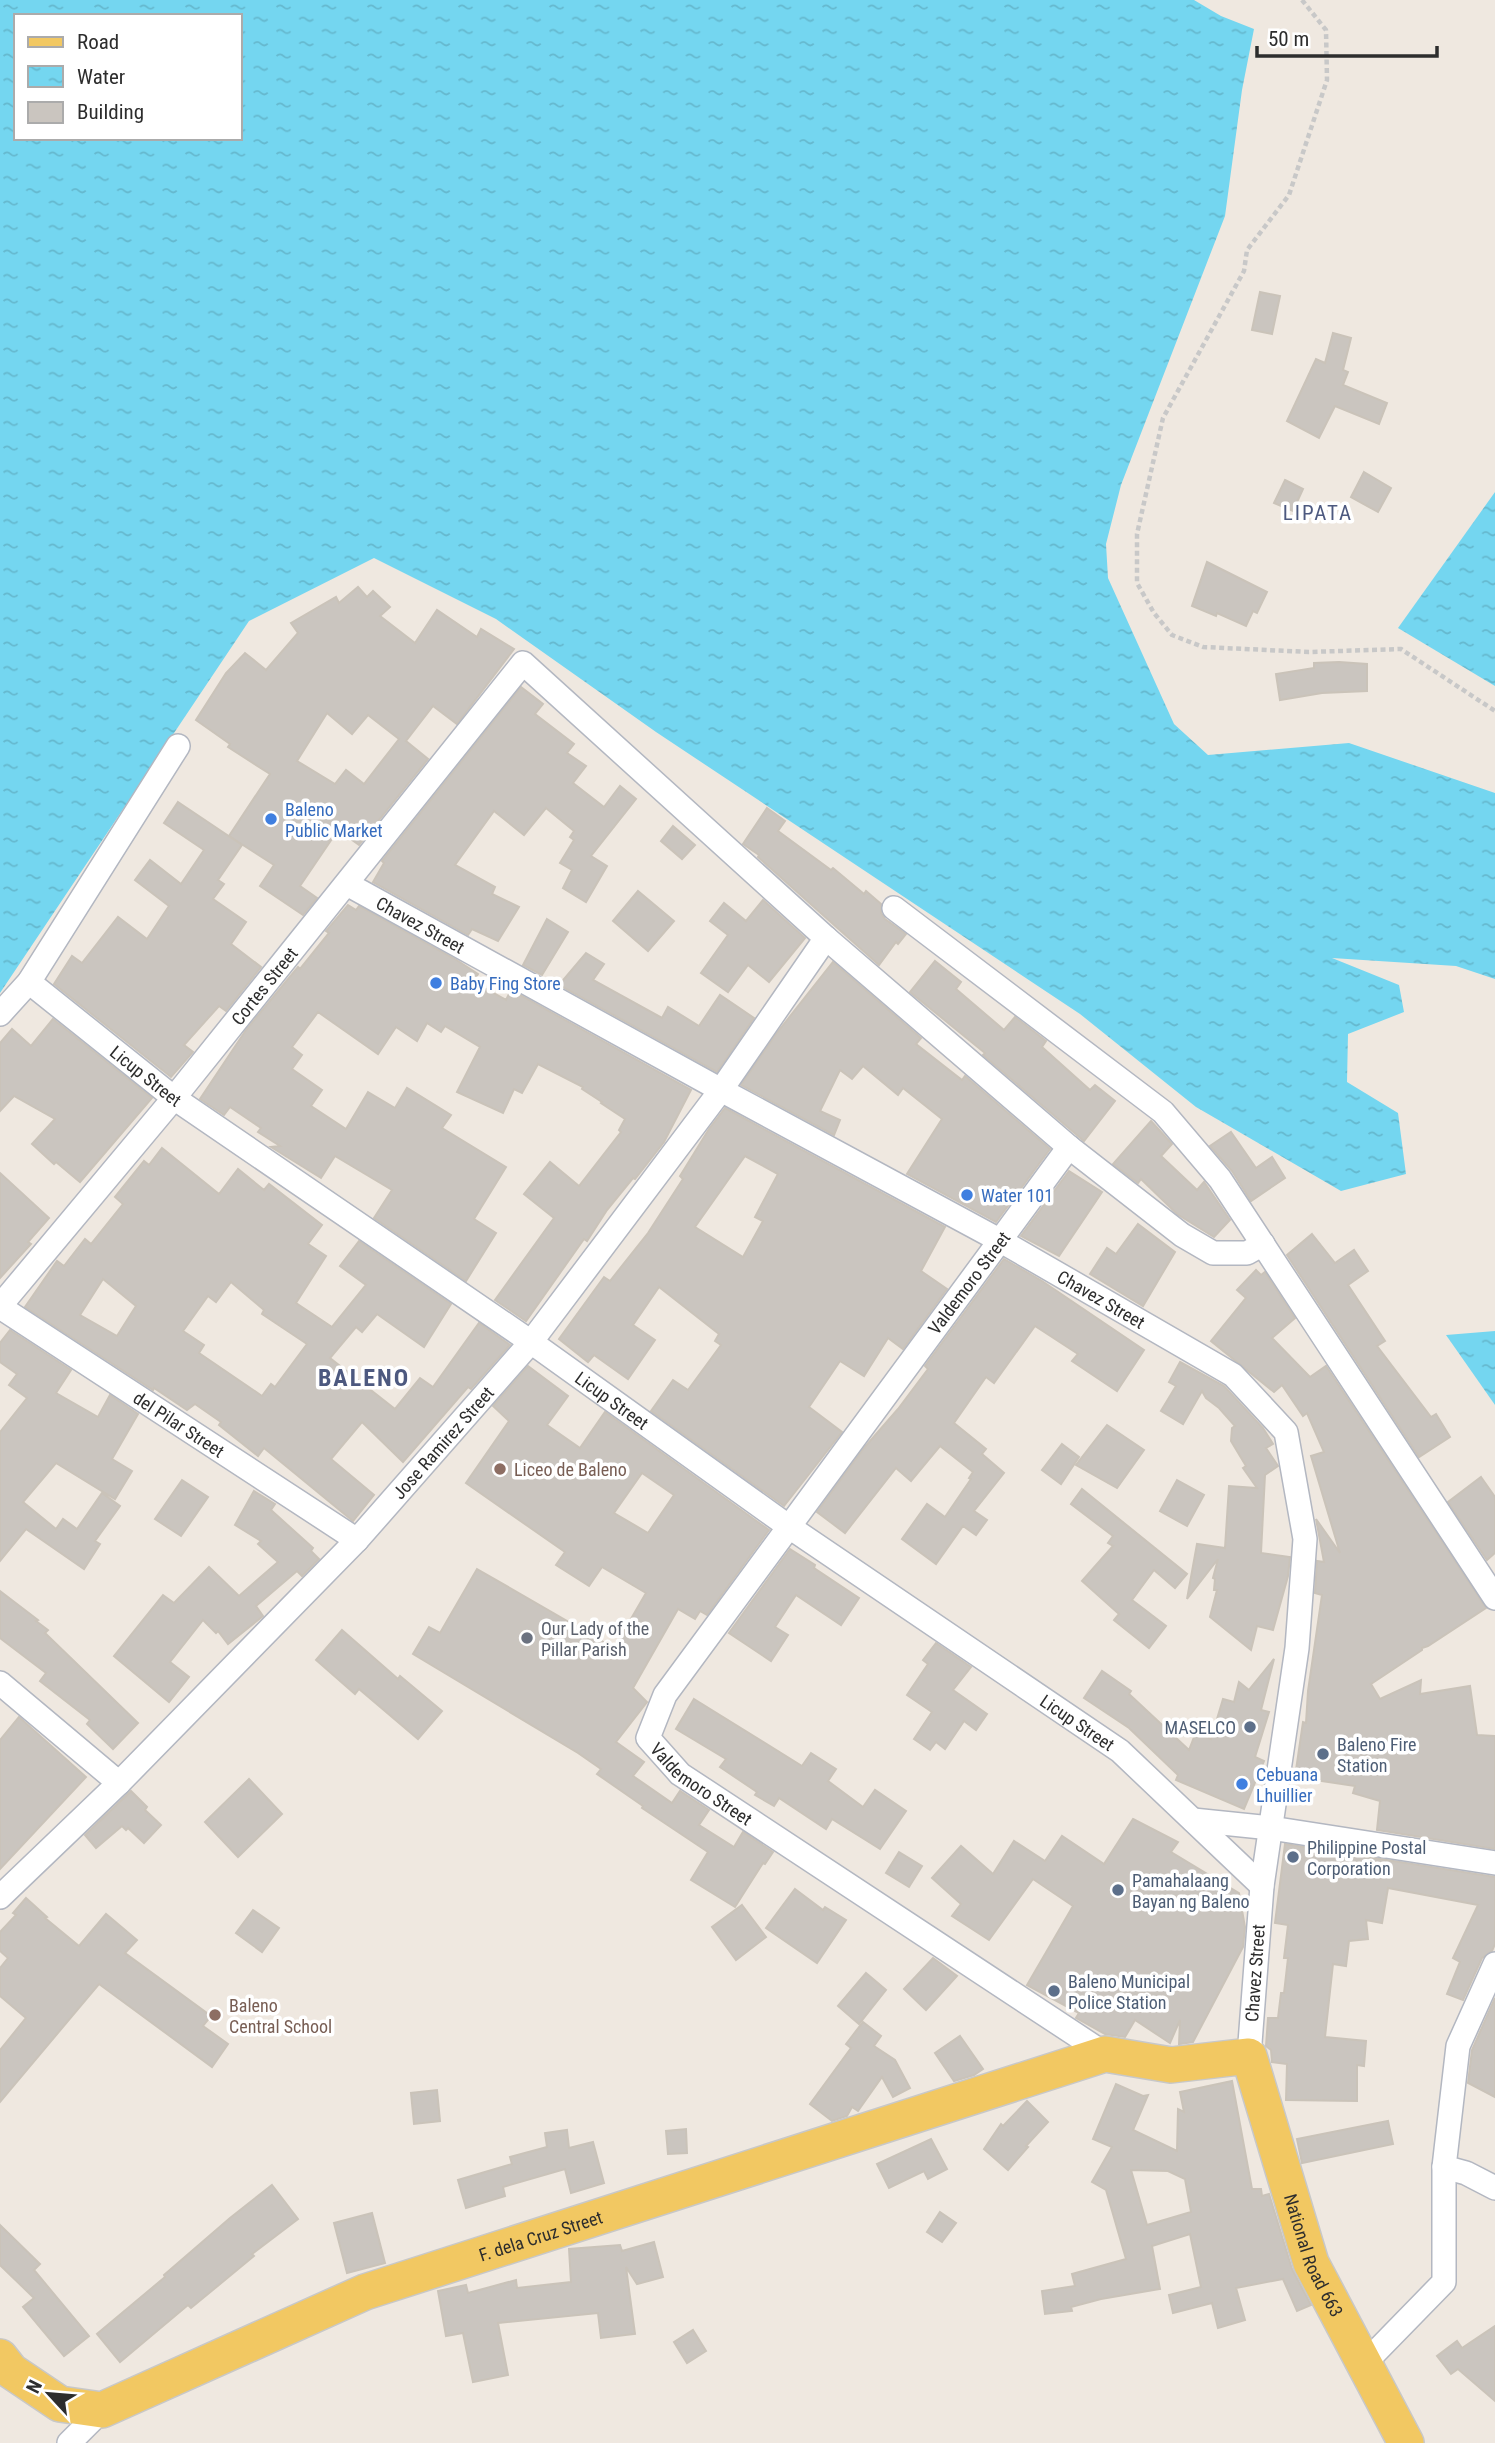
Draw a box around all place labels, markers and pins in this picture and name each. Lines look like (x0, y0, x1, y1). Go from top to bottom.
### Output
place label: Baleno Public Market (285, 799, 383, 841)
marker: Baleno Public Market (263, 811, 279, 827)
place label: Baby Fing Store (450, 973, 561, 994)
marker: Baby Fing Store (428, 975, 444, 991)
place label: Water 101 (981, 1185, 1053, 1206)
marker: Water 101 (959, 1187, 975, 1203)
place label: Liceo de Baleno (514, 1459, 627, 1480)
marker: Liceo de Baleno (492, 1461, 508, 1477)
place label: Our Lady of the Pillar Parish (541, 1618, 649, 1660)
marker: Our Lady of the Pillar Parish (519, 1630, 535, 1646)
place label: MASELCO (1165, 1717, 1236, 1738)
marker: MASELCO (1242, 1719, 1258, 1735)
place label: Baleno Fire Station (1337, 1734, 1416, 1776)
marker: Baleno Fire Station (1315, 1746, 1331, 1762)
place label: Cebuana Lhuillier (1256, 1764, 1318, 1806)
marker: Cebuana Lhuillier (1234, 1776, 1250, 1792)
place label: Philippine Postal Corporation (1307, 1837, 1426, 1879)
marker: Philippine Postal Corporation (1285, 1849, 1301, 1865)
place label: Pamahalaang Bayan ng Baleno (1132, 1870, 1250, 1912)
marker: Pamahalaang Bayan ng Baleno (1110, 1882, 1126, 1898)
place label: Baleno Municipal Police Station (1068, 1971, 1190, 2013)
marker: Baleno Municipal Police Station (1046, 1983, 1062, 1999)
place label: Baleno Central School (229, 1995, 332, 2037)
marker: Baleno Central School (207, 2007, 223, 2023)

